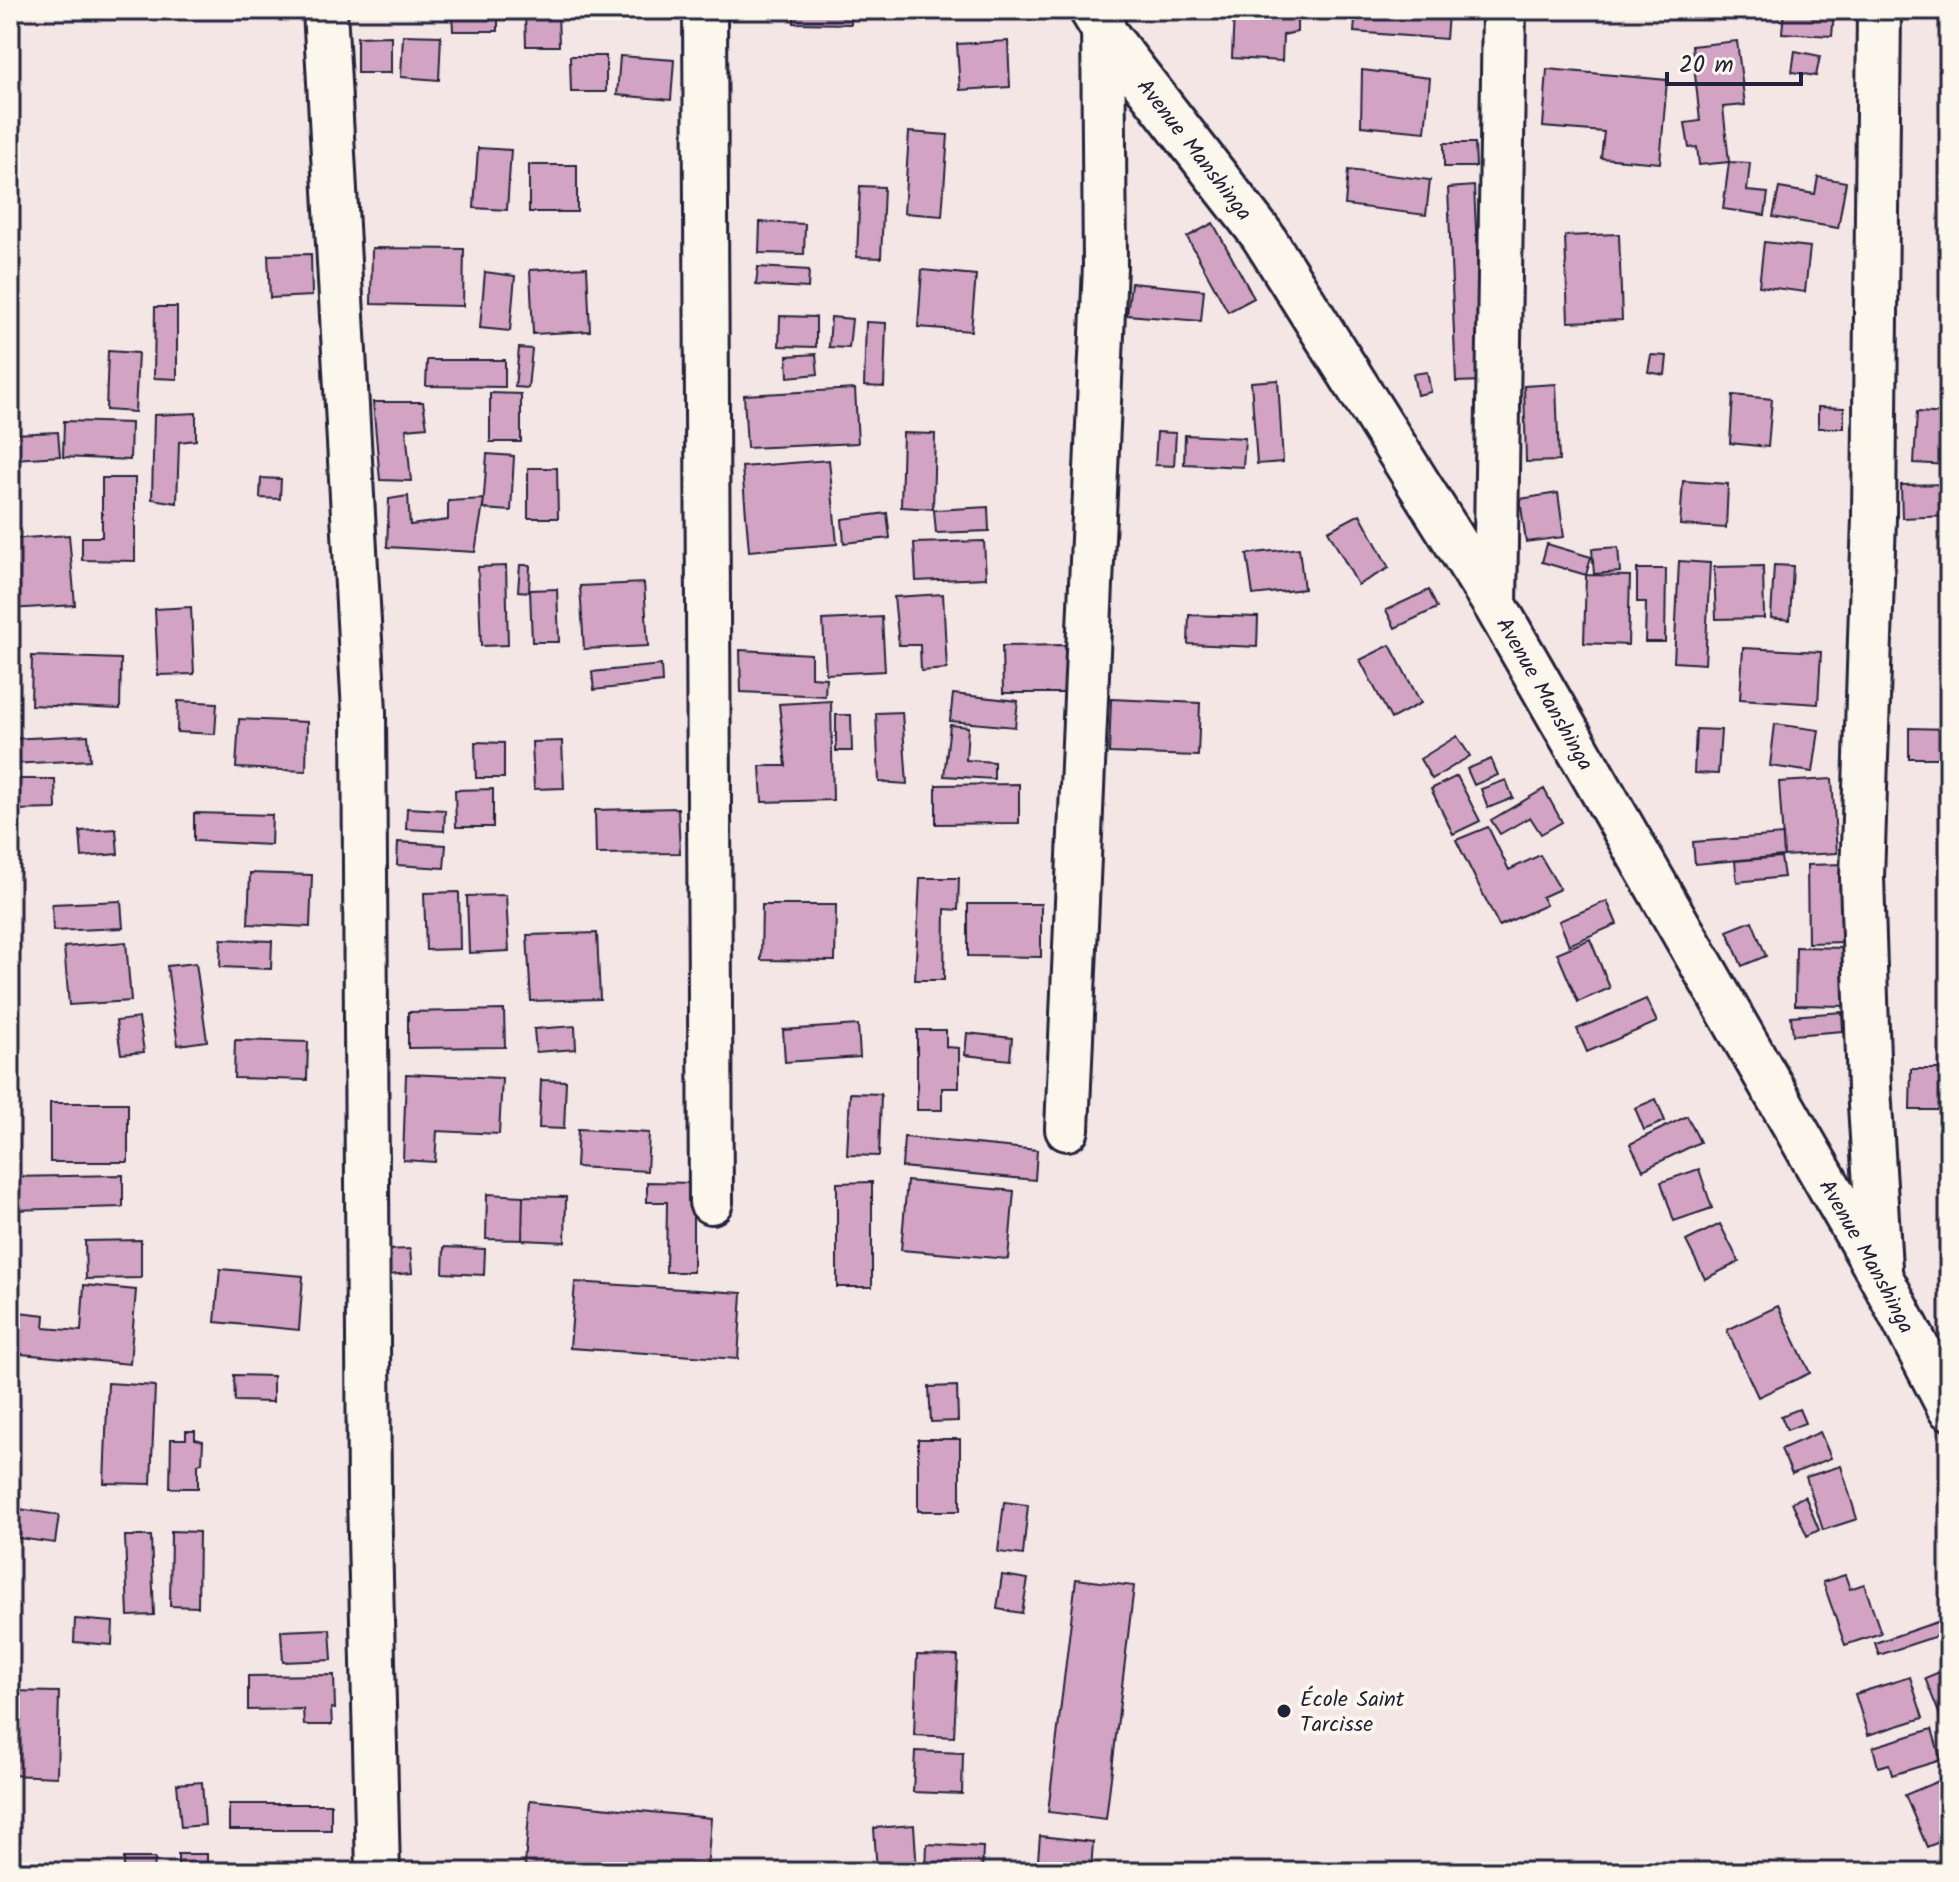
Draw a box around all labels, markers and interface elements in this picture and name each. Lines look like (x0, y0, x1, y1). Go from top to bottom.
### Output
scale bar (1667, 36, 1801, 86)
text: 20 m (1679, 46, 1734, 85)
street label: Avenue Manshinga (1127, 72, 1260, 229)
street label: Avenue Manshinga (1486, 611, 1602, 778)
street label: Avenue Manshinga (1808, 1173, 1922, 1340)
place label: École Saint Tarcisse (1300, 1683, 1405, 1743)
marker: École Saint Tarcisse (1275, 1702, 1293, 1720)

